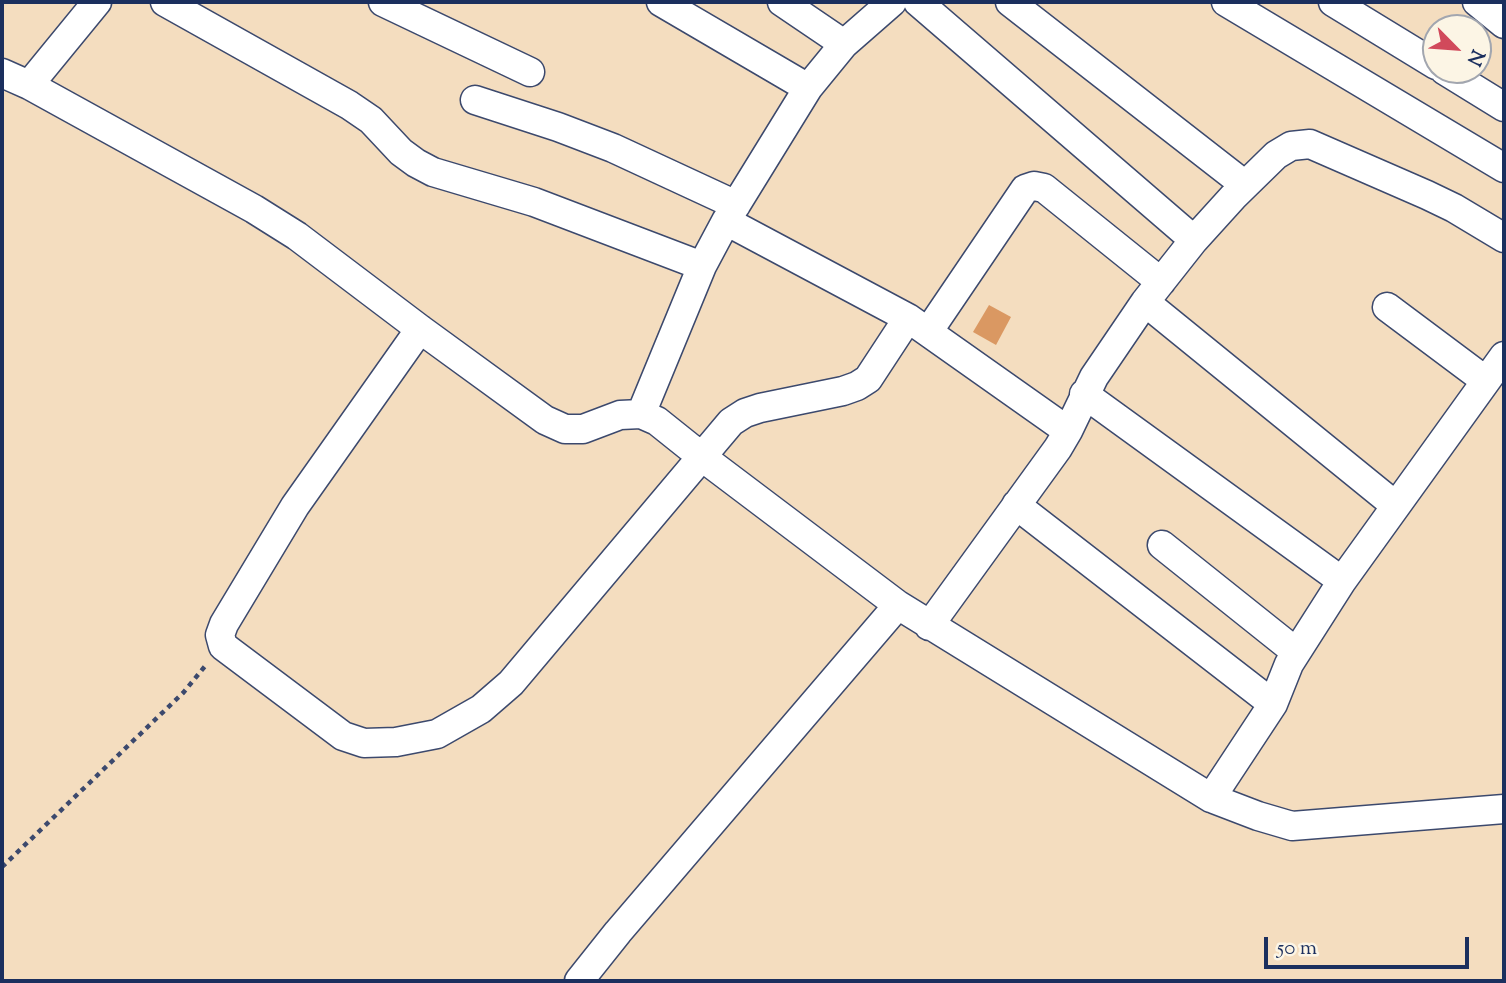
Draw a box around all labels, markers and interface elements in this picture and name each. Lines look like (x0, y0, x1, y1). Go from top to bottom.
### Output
north arrow (1422, 14, 1492, 84)
text: N (1459, 45, 1490, 70)
scale bar (1268, 923, 1473, 967)
text: 50 m (1277, 934, 1317, 964)

